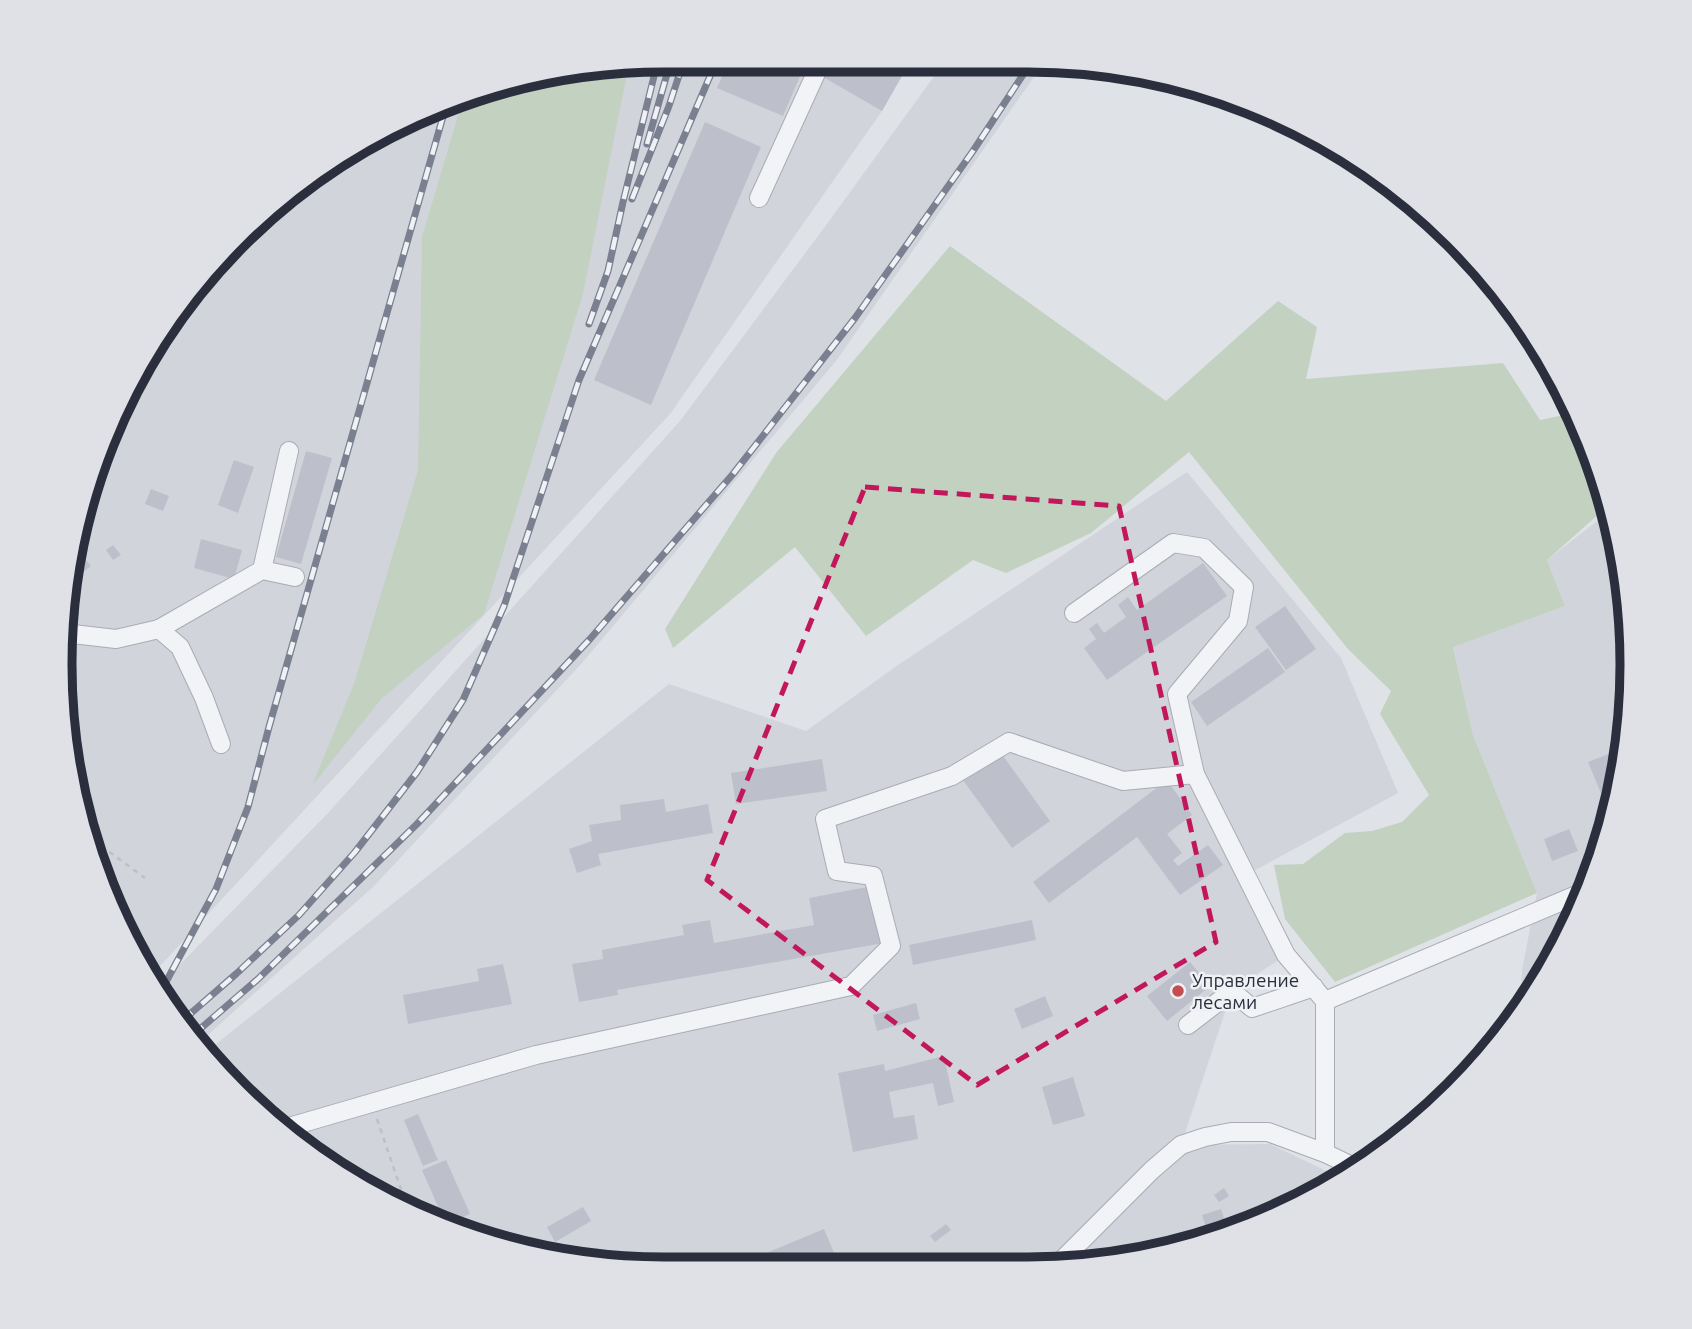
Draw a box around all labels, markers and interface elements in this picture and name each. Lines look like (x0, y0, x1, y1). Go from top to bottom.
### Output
place label: Управление лесами (1192, 969, 1299, 1013)
marker: Управление лесами (1170, 983, 1186, 999)

